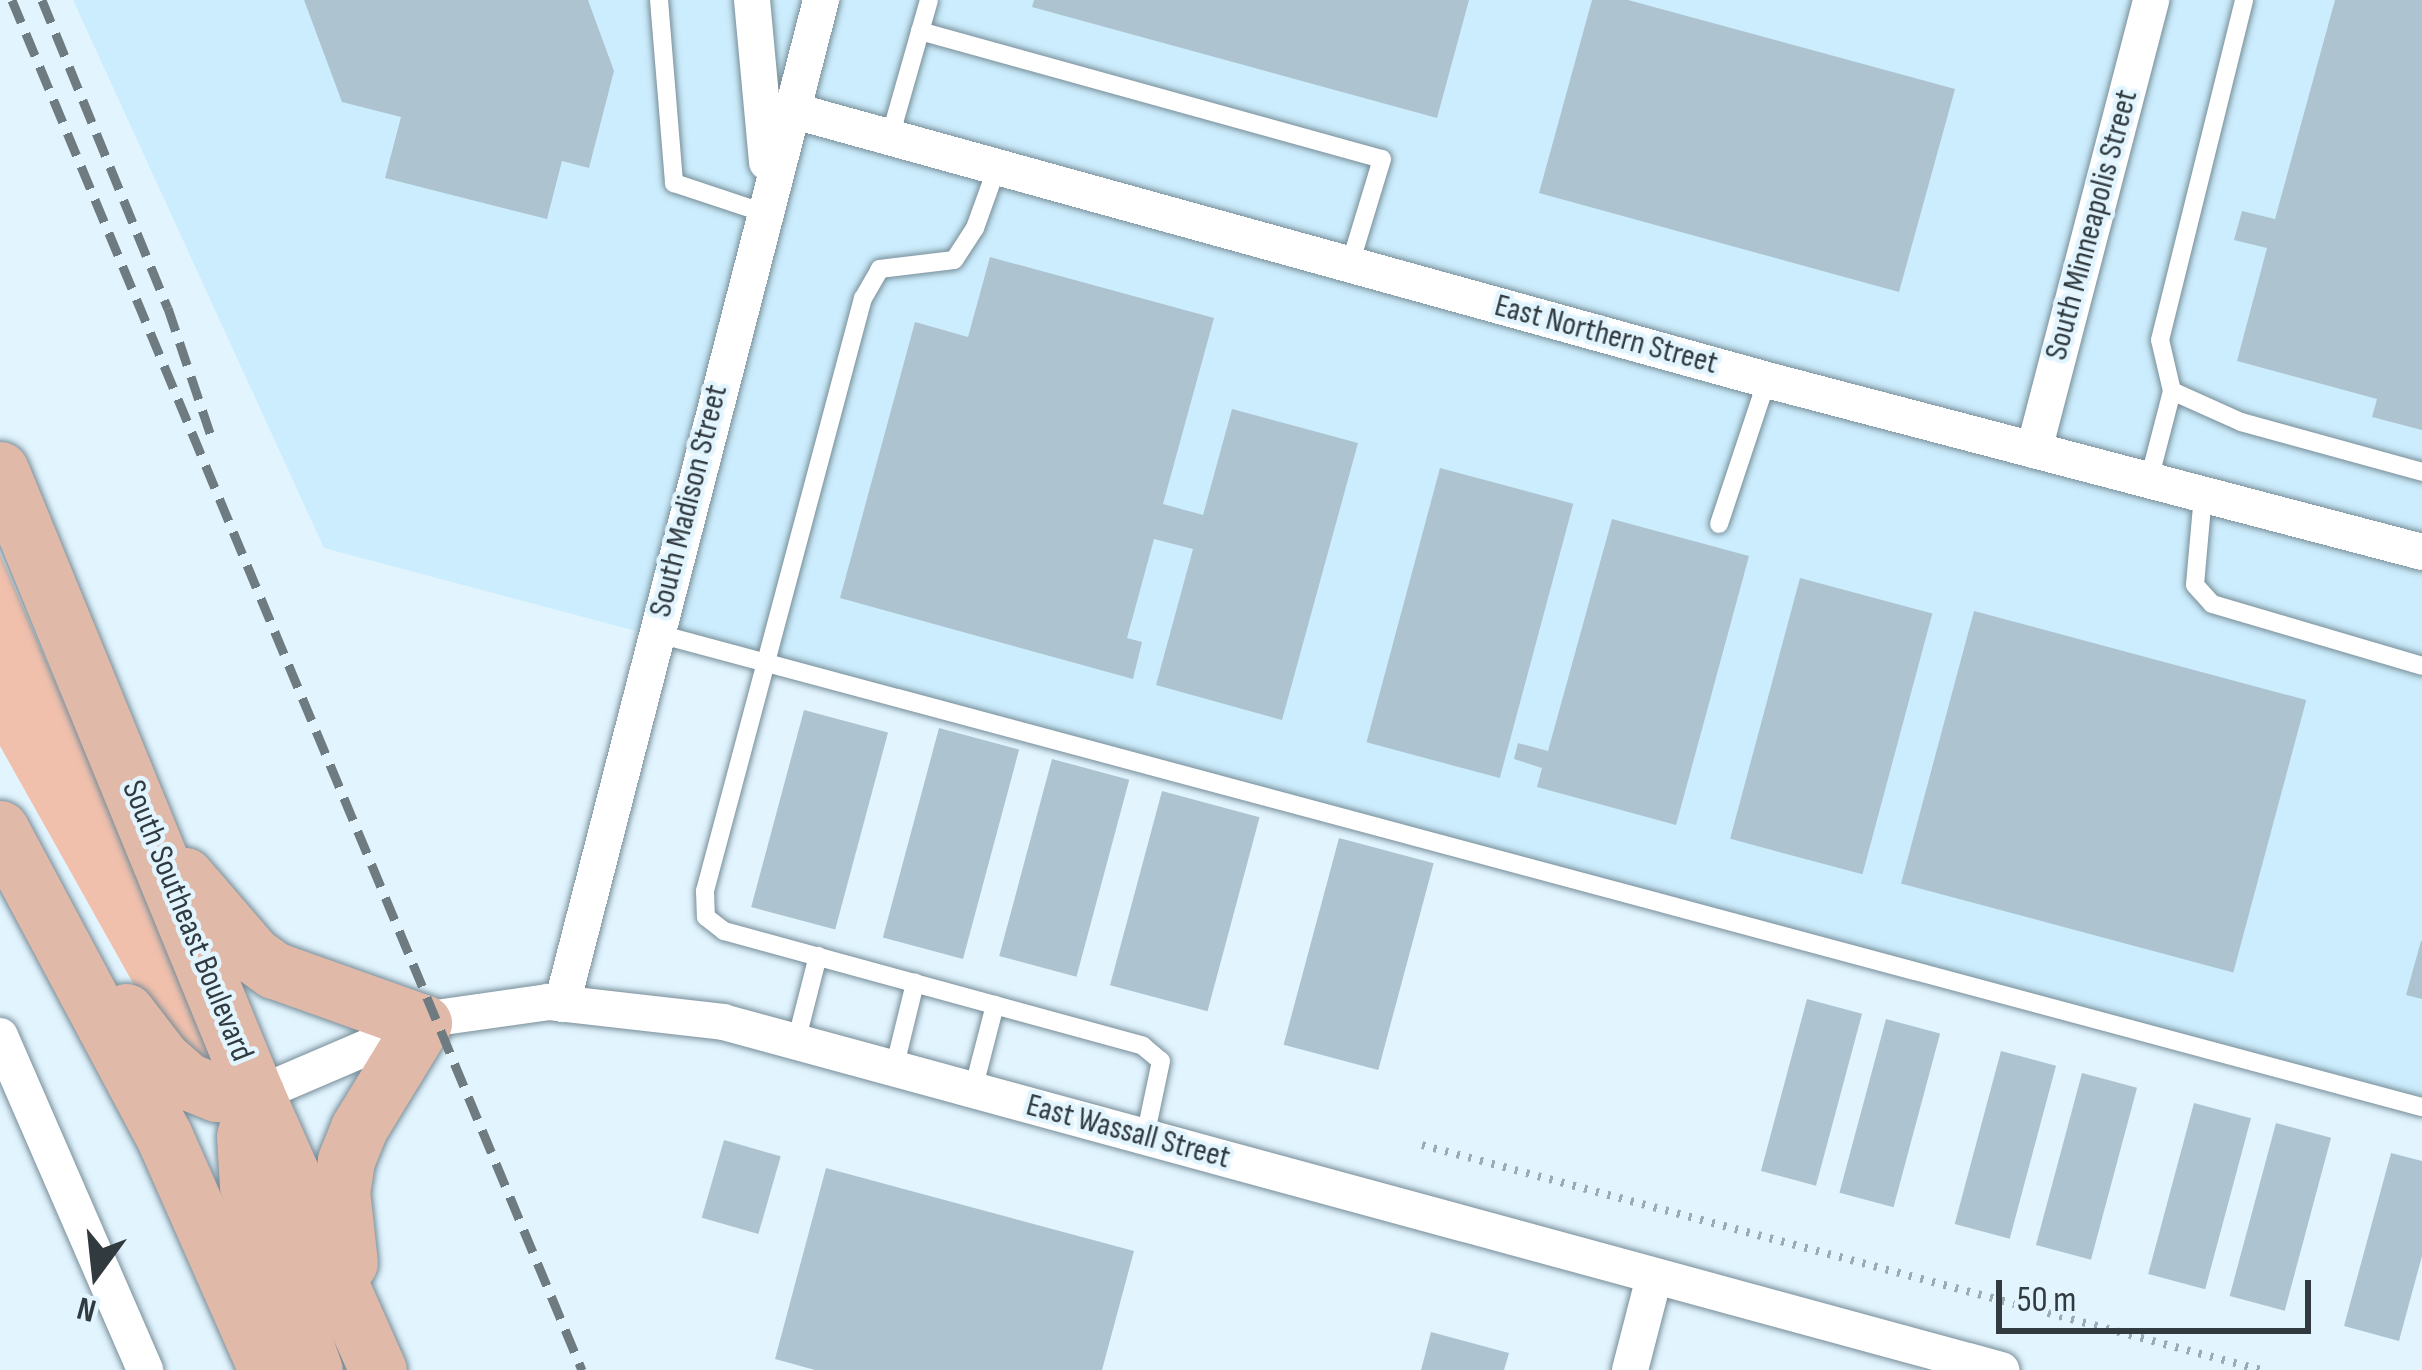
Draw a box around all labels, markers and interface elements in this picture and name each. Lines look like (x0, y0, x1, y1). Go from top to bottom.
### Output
street label: South Minneapolis Street (2037, 86, 2147, 364)
street label: East Northern Street (1490, 286, 1722, 384)
street label: South Madison Street (641, 381, 737, 621)
street label: South Southeast Boulevard (113, 775, 261, 1067)
street label: East Wassall Street (1022, 1086, 1234, 1178)
north arrow (36, 1214, 156, 1334)
scale bar (2002, 1256, 2317, 1330)
text: 50 m (2017, 1279, 2076, 1322)
text: N (73, 1287, 100, 1330)

